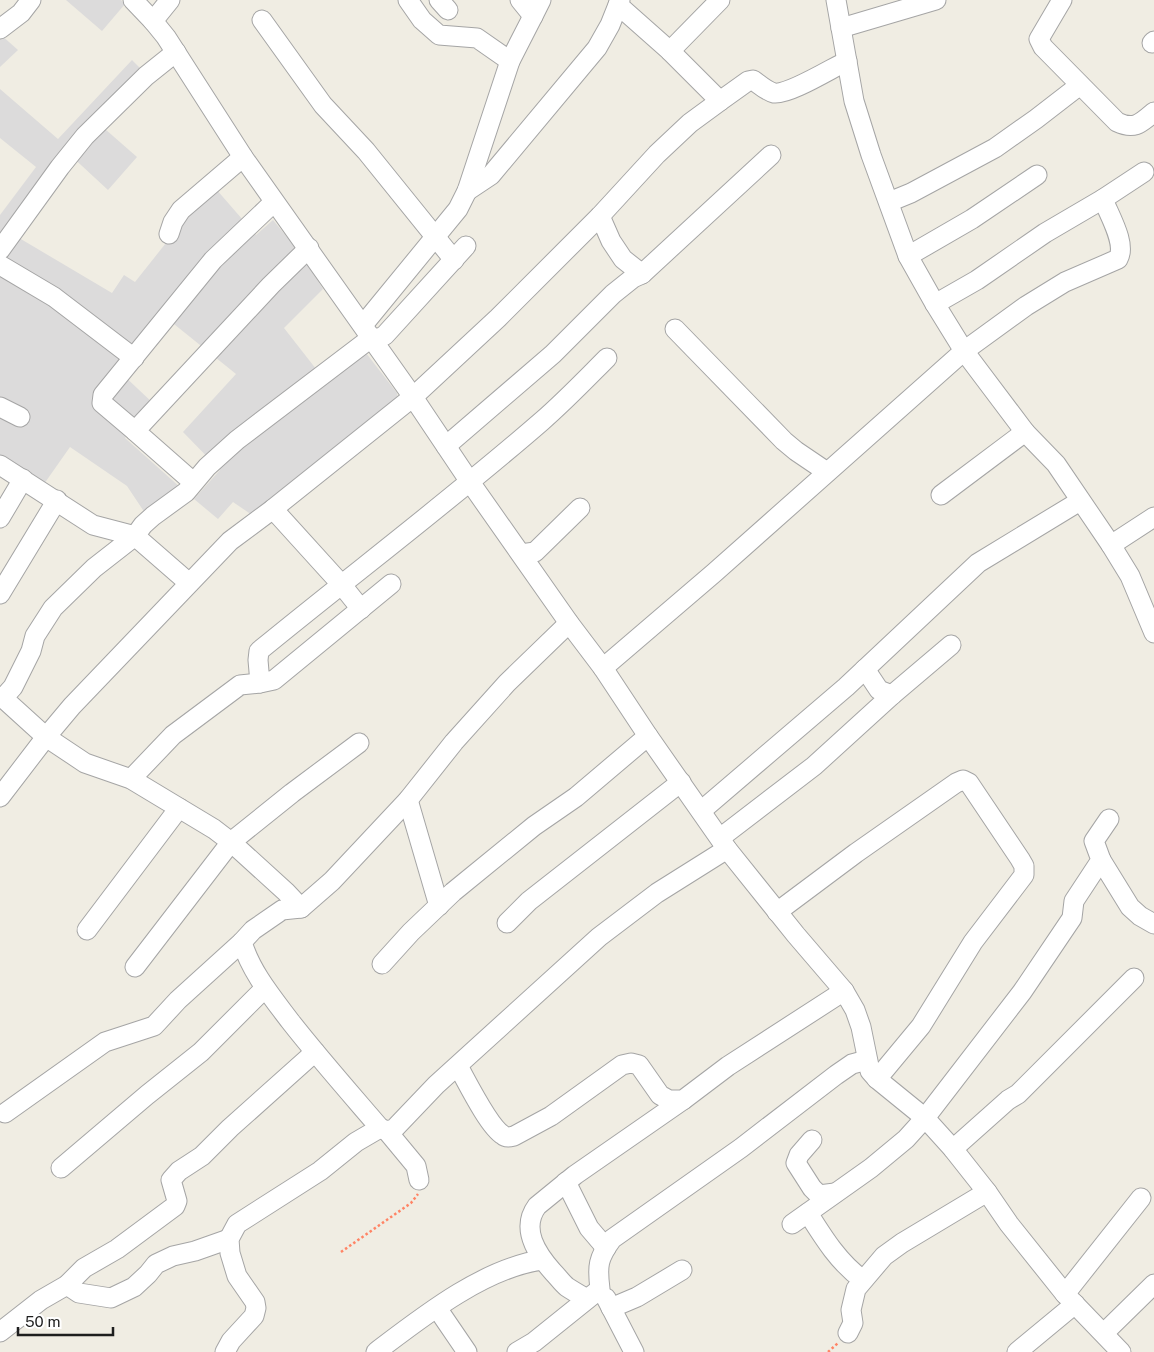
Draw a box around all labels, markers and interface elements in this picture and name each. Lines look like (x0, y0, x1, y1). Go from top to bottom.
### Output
scale bar (18, 1304, 112, 1336)
text: 50 m (25, 1313, 60, 1330)

